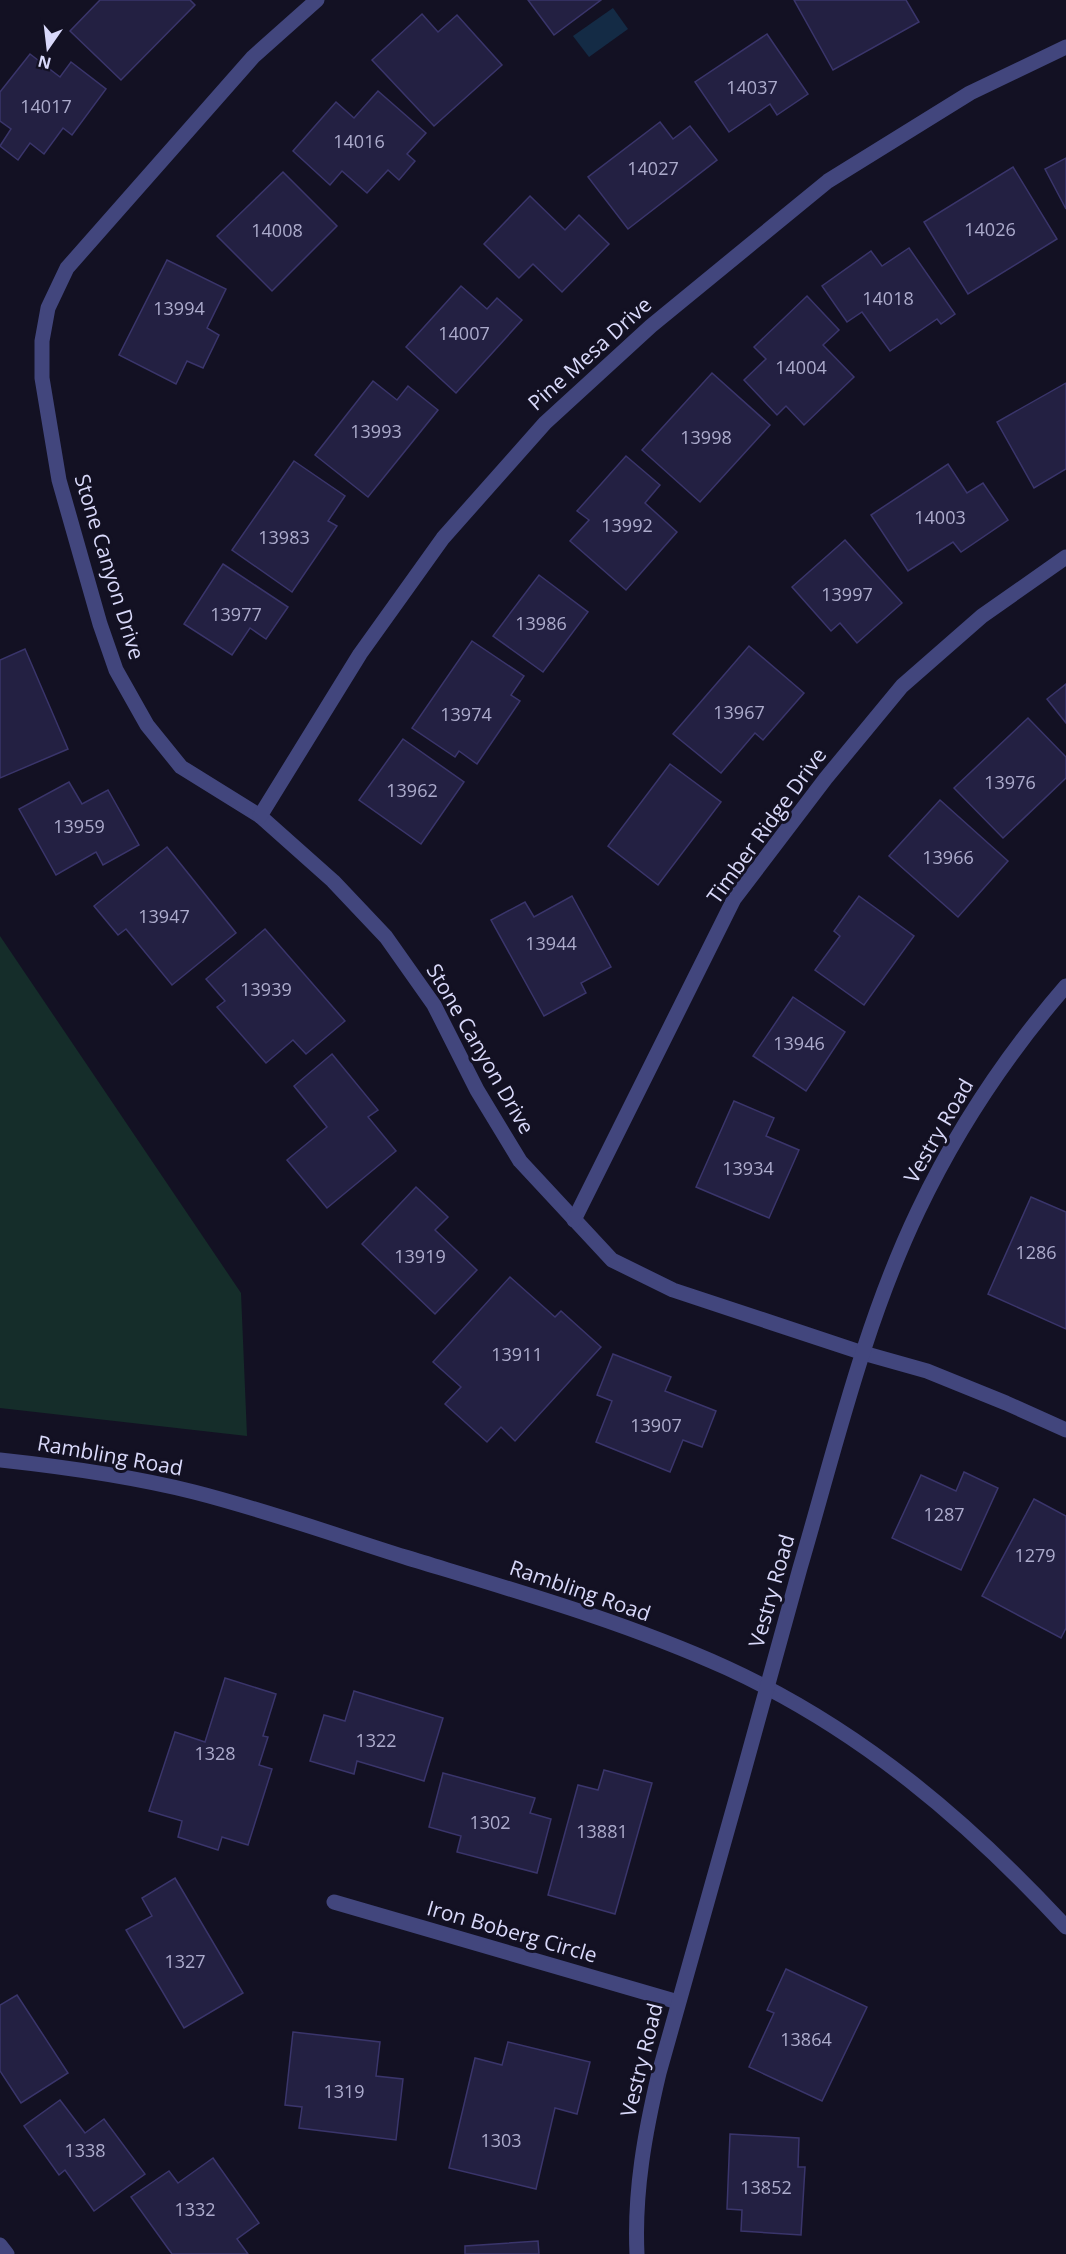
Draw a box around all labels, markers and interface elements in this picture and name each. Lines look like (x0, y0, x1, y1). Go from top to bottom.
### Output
north arrow (18, 18, 78, 78)
text: N (35, 50, 53, 75)
house number: 14037 (726, 75, 778, 99)
house number: 14017 (20, 94, 72, 118)
house number: 14016 (333, 129, 385, 153)
house number: 14027 (627, 156, 679, 180)
house number: 14026 (964, 217, 1016, 241)
house number: 14008 (251, 218, 303, 242)
house number: 14018 (862, 286, 914, 310)
street label: Pine Mesa Drive (522, 290, 657, 416)
house number: 13994 (153, 296, 205, 320)
house number: 14007 (438, 321, 490, 345)
house number: 14004 (775, 355, 827, 379)
house number: 13993 (350, 419, 402, 443)
house number: 13998 (680, 425, 732, 449)
street label: Stone Canyon Drive (68, 471, 151, 663)
house number: 14003 (914, 505, 966, 529)
house number: 13992 (601, 513, 653, 537)
house number: 13983 (258, 525, 310, 549)
house number: 13997 (821, 582, 873, 606)
house number: 13977 (210, 602, 262, 626)
house number: 13986 (515, 611, 567, 635)
house number: 13967 (713, 700, 765, 724)
house number: 13974 (440, 702, 492, 726)
street label: Timber Ridge Drive (700, 742, 832, 909)
house number: 13976 (984, 770, 1036, 794)
house number: 13962 (386, 778, 438, 802)
house number: 13959 (53, 814, 105, 838)
house number: 13966 (922, 845, 974, 869)
house number: 13947 (138, 904, 190, 928)
house number: 13944 (525, 931, 577, 955)
street label: Stone Canyon Drive (421, 958, 541, 1139)
house number: 13939 (240, 977, 292, 1001)
house number: 13946 (773, 1031, 825, 1055)
street label: Vestry Road (897, 1073, 979, 1188)
house number: 13934 (722, 1156, 774, 1180)
house number: 1286 (1015, 1240, 1057, 1264)
house number: 13919 (394, 1244, 446, 1268)
house number: 13911 (491, 1342, 543, 1366)
house number: 13907 (630, 1413, 682, 1437)
street label: Rambling Road (35, 1428, 185, 1482)
house number: 1287 (923, 1502, 965, 1526)
street label: Vestry Road (742, 1531, 801, 1651)
house number: 1279 (1014, 1543, 1056, 1567)
street label: Rambling Road (506, 1553, 655, 1627)
house number: 1322 (355, 1728, 397, 1752)
house number: 1328 (194, 1741, 236, 1765)
house number: 1302 (469, 1810, 511, 1834)
house number: 13881 (576, 1819, 628, 1843)
street label: Iron Boberg Circle (424, 1893, 601, 1969)
house number: 1327 (164, 1949, 206, 1973)
street label: Vestry Road (613, 2000, 669, 2120)
house number: 13864 (780, 2027, 832, 2051)
house number: 1319 (323, 2079, 365, 2103)
house number: 1303 (480, 2128, 522, 2152)
house number: 1338 (64, 2138, 106, 2162)
house number: 13852 (740, 2175, 792, 2199)
house number: 1332 (174, 2197, 216, 2221)

